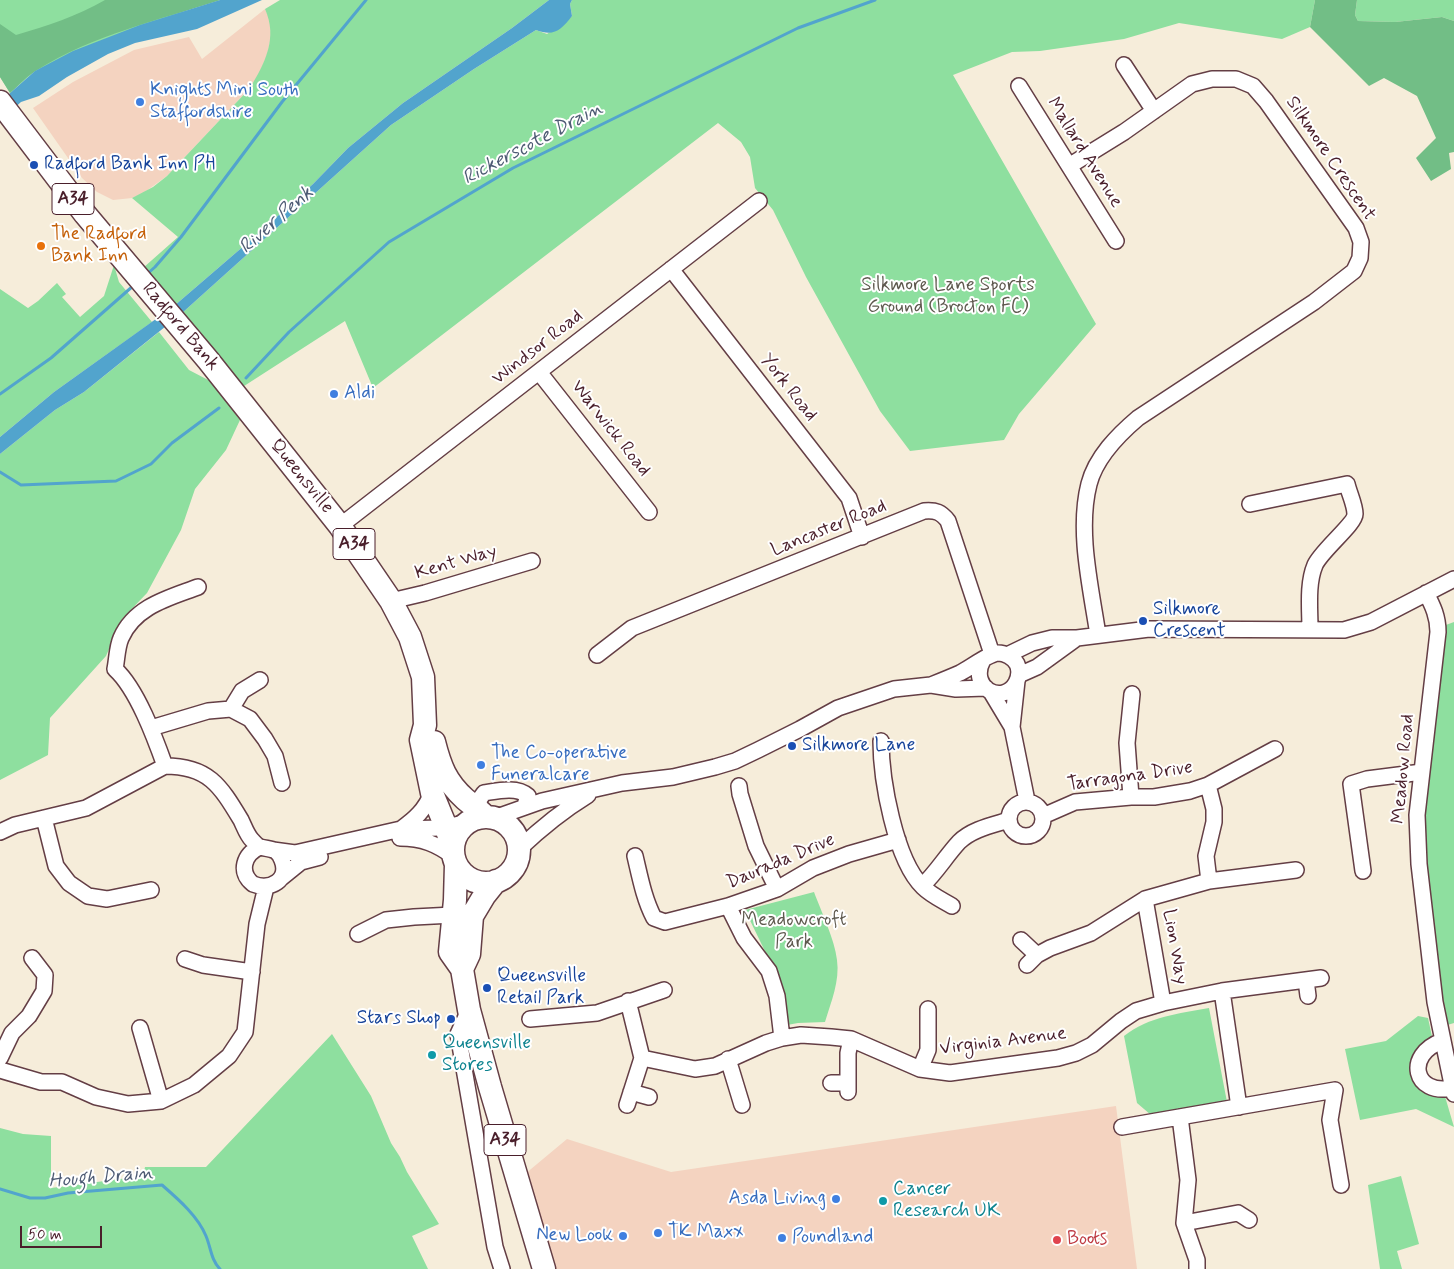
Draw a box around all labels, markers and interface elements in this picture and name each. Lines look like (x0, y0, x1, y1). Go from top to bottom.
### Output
place label: Knights Mini South Staffordshire (150, 80, 299, 124)
street label: Silkmore Crescent (1280, 92, 1380, 226)
street label: Mallard Avenue (1041, 94, 1127, 212)
marker: Knights Mini South Staffordshire (134, 96, 146, 108)
water label: Rickerscote Drain (459, 97, 607, 191)
place label: Radford Bank Inn PH (44, 154, 215, 176)
marker: Radford Bank Inn PH (28, 159, 40, 171)
water label: River Penk (235, 182, 319, 260)
road number: A34 (52, 183, 94, 214)
place label: The Radford Bank Inn (51, 224, 147, 268)
marker: The Radford Bank Inn (35, 240, 47, 252)
park label: Silkmore Lane Sports Ground (Brocton FC) (861, 275, 1035, 319)
street label: Radford Bank (136, 278, 224, 376)
street label: Windsor Road (488, 305, 588, 391)
street label: York Road (754, 350, 822, 426)
street label: Warwick Road (565, 376, 655, 482)
place label: Aldi (344, 383, 375, 405)
marker: Aldi (328, 388, 340, 400)
street label: Queensville (264, 435, 338, 519)
street label: Lancaster Road (768, 495, 890, 563)
road number: A34 (333, 528, 375, 560)
street label: Kent Way (412, 540, 500, 586)
place label: Silkmore Crescent (1153, 599, 1226, 643)
marker: Silkmore Crescent (1137, 615, 1149, 627)
street label: Meadow Road (1388, 713, 1420, 825)
place label: Silkmore Lane (802, 735, 915, 757)
marker: Silkmore Lane (786, 740, 798, 752)
place label: The Co-operative Funeralcare (491, 743, 627, 787)
street label: Tarragona Drive (1066, 757, 1194, 797)
marker: The Co-operative Funeralcare (475, 759, 487, 771)
street label: Daurada Drive (723, 829, 839, 895)
street label: Lion Way (1156, 907, 1192, 987)
park label: Meadowcroft Park (741, 910, 847, 954)
place label: Queensville Retail Park (497, 966, 586, 1010)
marker: Queensville Retail Park (481, 982, 493, 994)
place label: Stars Shop (357, 1008, 441, 1030)
marker: Stars Shop (445, 1013, 457, 1025)
street label: Virginia Avenue (938, 1023, 1068, 1061)
place label: Queensville Stores (442, 1033, 531, 1077)
marker: Queensville Stores (426, 1049, 438, 1061)
road number: A34 (484, 1124, 526, 1156)
water label: Hough Drain (48, 1161, 154, 1195)
place label: Cancer Research UK (893, 1179, 1000, 1223)
place label: Asda Living (728, 1188, 826, 1210)
marker: Asda Living (830, 1193, 842, 1205)
marker: Cancer Research UK (877, 1195, 889, 1207)
scale bar (22, 1216, 105, 1248)
place label: TK Maxx (668, 1222, 744, 1244)
text: 50 m (28, 1225, 62, 1245)
place label: New Look (536, 1225, 613, 1247)
marker: TK Maxx (652, 1227, 664, 1239)
place label: Poundland (792, 1227, 873, 1249)
place label: Boots (1067, 1229, 1107, 1251)
marker: New Look (617, 1230, 629, 1242)
marker: Poundland (776, 1232, 788, 1244)
marker: Boots (1051, 1234, 1063, 1246)

